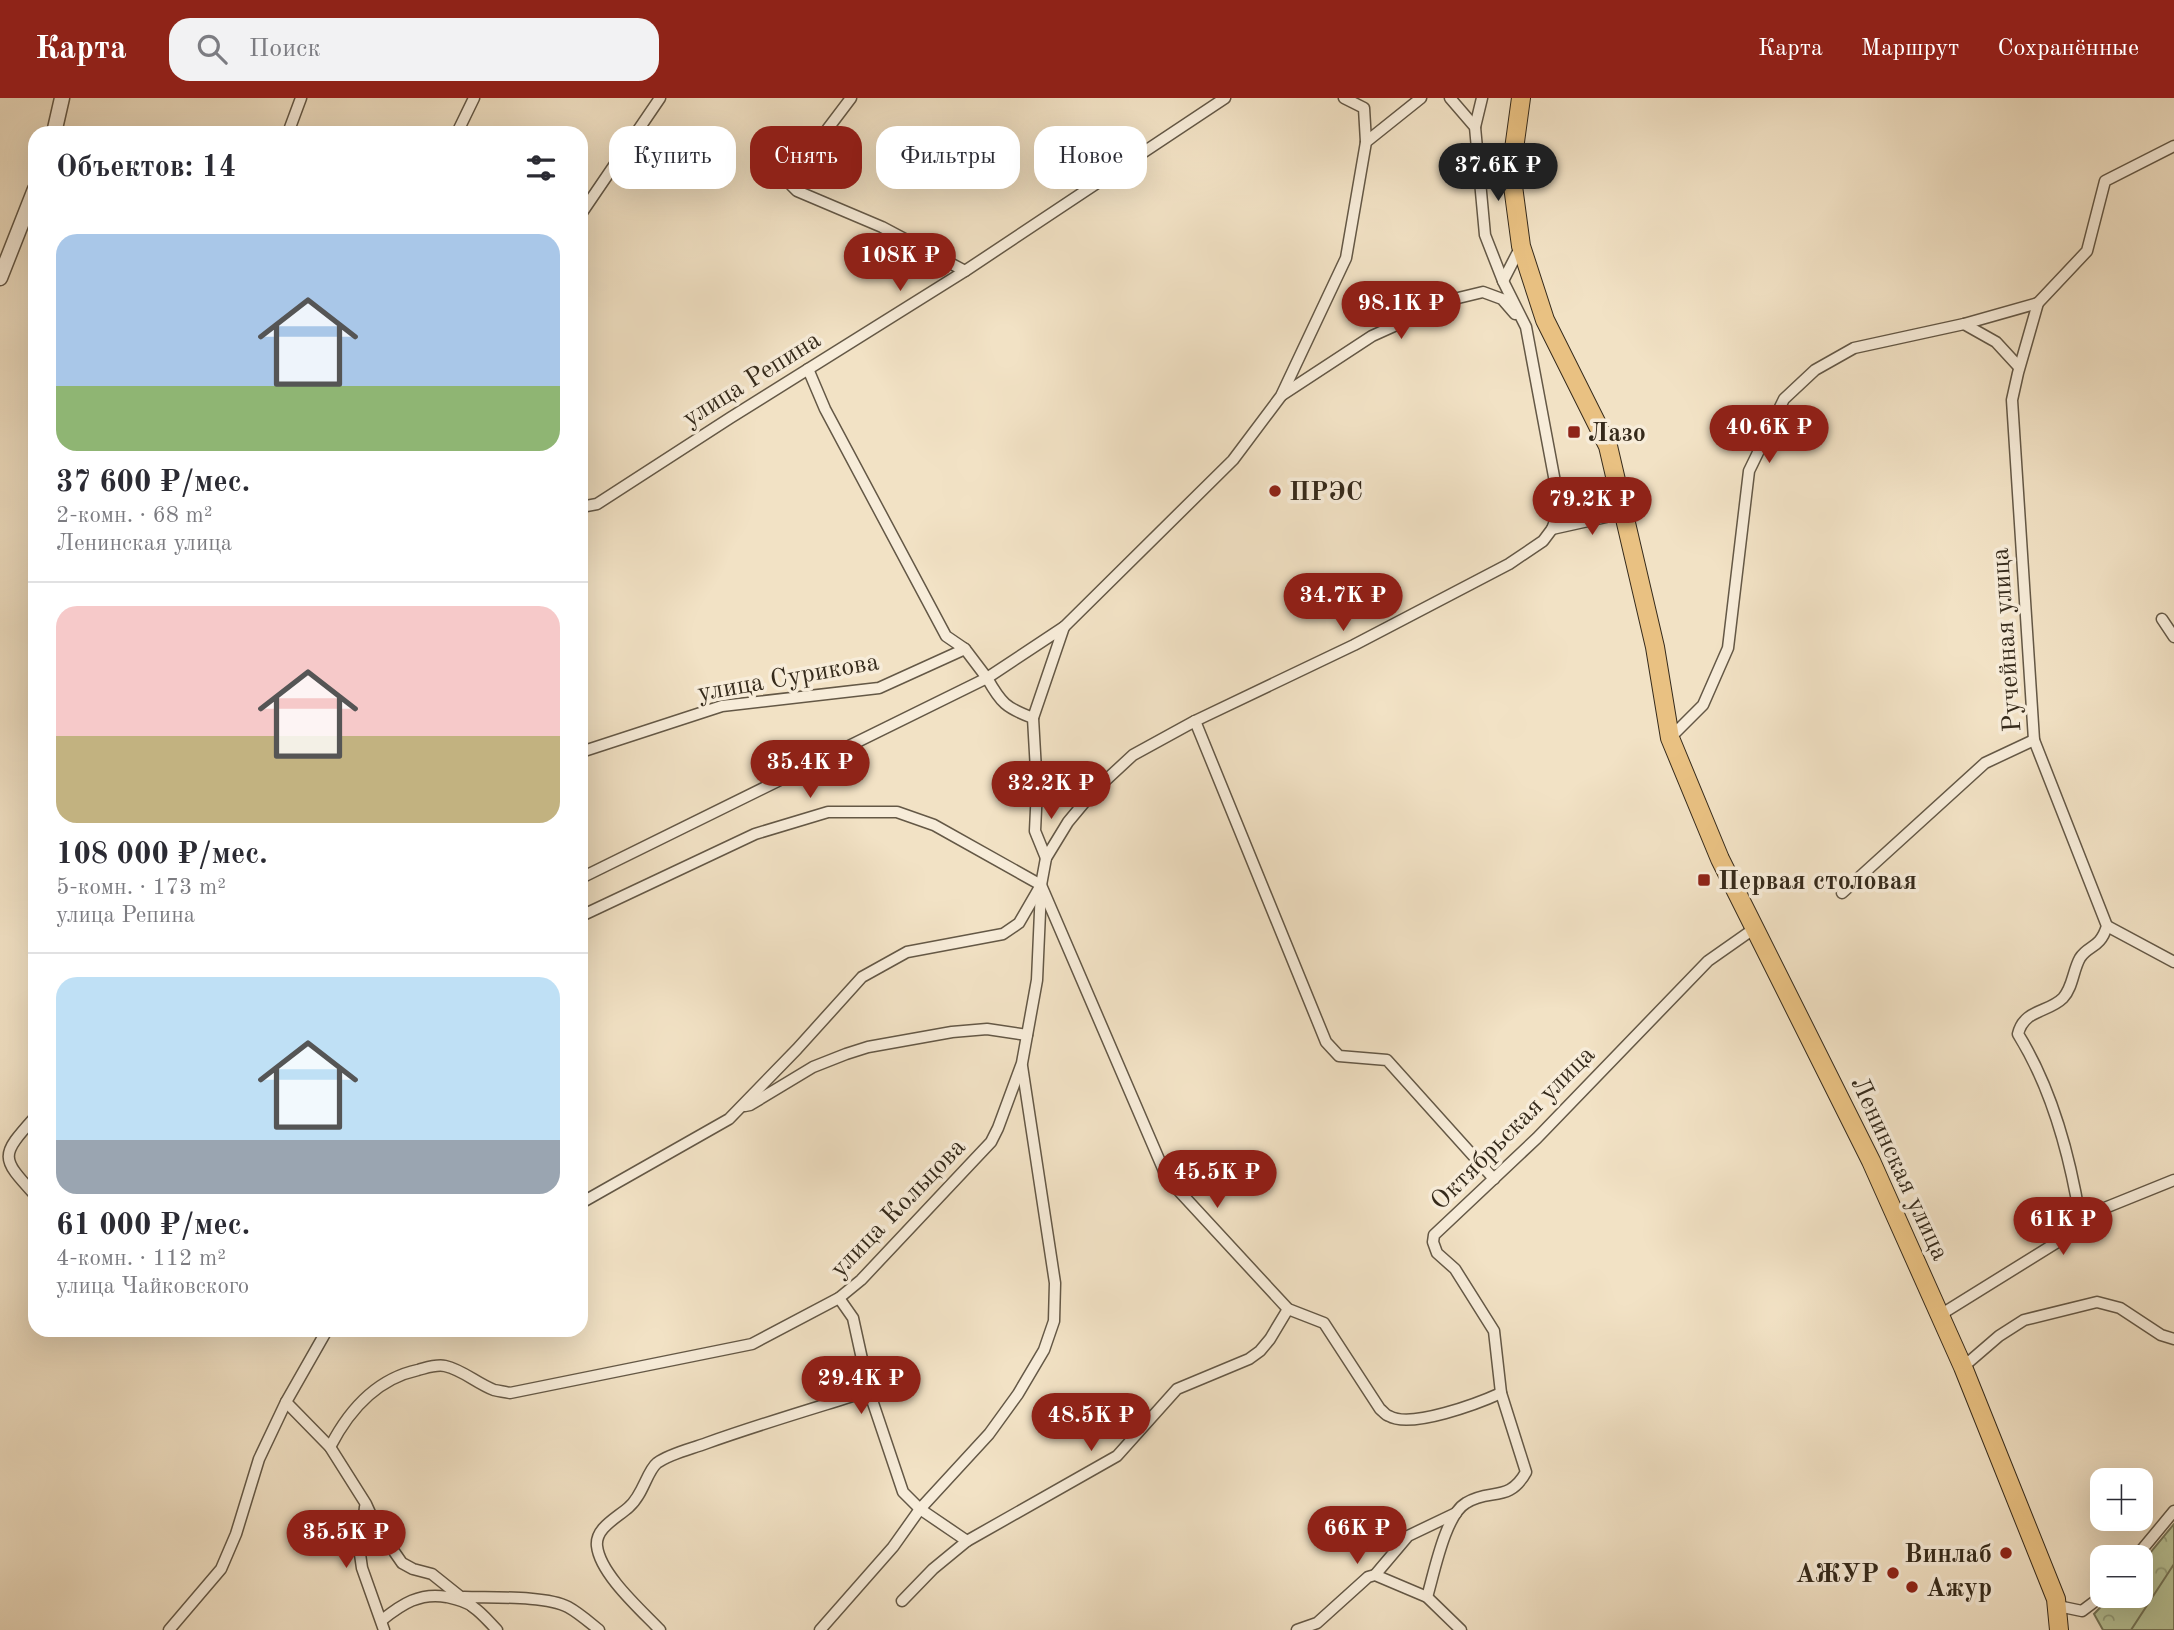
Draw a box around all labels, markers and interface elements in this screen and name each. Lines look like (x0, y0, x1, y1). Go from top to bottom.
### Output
search box (169, 18, 659, 81)
icon: search (193, 30, 231, 68)
text: Карта (35, 33, 127, 66)
text: Поиск (249, 36, 321, 62)
text: Карта (1758, 37, 1823, 61)
text: Маршрут (1861, 37, 1959, 61)
text: Сохранённые (1997, 37, 2139, 61)
chip: Купить (609, 126, 736, 189)
chip: Снять (750, 126, 862, 189)
chip: Фильтры (876, 126, 1020, 189)
chip: Новое (1034, 126, 1147, 189)
pin: 37.6K ₽ (1433, 144, 1563, 203)
icon: filters (522, 149, 560, 187)
text: Объектов: 14 (56, 153, 236, 183)
text: 37.6K ₽ (1455, 154, 1541, 177)
pin: 108K ₽ (843, 234, 957, 293)
text: 108K ₽ (860, 244, 940, 267)
icon: home (245, 279, 371, 405)
pin: 98.1K ₽ (1336, 282, 1466, 341)
text: 98.1K ₽ (1358, 292, 1444, 315)
street label: улица Репина (678, 327, 826, 432)
pin: 40.6K ₽ (1704, 406, 1834, 465)
text: 40.6K ₽ (1726, 416, 1812, 439)
place label: Лазо (1588, 421, 1646, 447)
marker: Лазо (1566, 424, 1582, 440)
text: 37 600 ₽/мес. (56, 468, 250, 498)
pin: 79.2K ₽ (1527, 478, 1657, 537)
place label: ПРЭС (1289, 480, 1363, 506)
marker: ПРЭС (1267, 483, 1283, 499)
text: 79.2K ₽ (1549, 488, 1635, 511)
text: 2-комн. · 68 m² (56, 504, 213, 527)
text: Ленинская улица (56, 532, 232, 555)
street label: Ручейная улица (1988, 547, 2026, 733)
pin: 34.7K ₽ (1278, 574, 1408, 633)
text: 34.7K ₽ (1300, 584, 1386, 607)
street label: улица Сурикова (696, 649, 881, 707)
icon: home (245, 651, 371, 777)
pin: 35.4K ₽ (745, 740, 875, 800)
text: 35.4K ₽ (767, 751, 853, 774)
pin: 32.2K ₽ (986, 762, 1116, 821)
text: 32.2K ₽ (1008, 772, 1094, 795)
text: 108 000 ₽/мес. (56, 840, 268, 870)
place label: Первая столовая (1718, 869, 1917, 895)
marker: Первая столовая (1696, 872, 1712, 888)
text: 5-комн. · 173 m² (56, 876, 226, 899)
text: улица Репина (56, 904, 195, 927)
icon: home (245, 1022, 371, 1148)
street label: Октябрьская улица (1426, 1041, 1601, 1215)
street label: Ленинская улица (1845, 1073, 1953, 1265)
street label: улица Кольцова (826, 1134, 971, 1283)
pin: 45.5K ₽ (1152, 1150, 1282, 1210)
text: 45.5K ₽ (1174, 1161, 1260, 1184)
pin: 61K ₽ (2014, 1198, 2112, 1257)
text: 61K ₽ (2030, 1208, 2096, 1231)
text: 61 000 ₽/мес. (56, 1211, 250, 1241)
text: 4-комн. · 112 m² (56, 1247, 226, 1270)
text: улица Чайковского (56, 1275, 249, 1298)
pin: 29.4K ₽ (796, 1356, 926, 1416)
text: 29.4K ₽ (818, 1367, 904, 1390)
pin: 48.5K ₽ (1026, 1394, 1156, 1453)
text: 48.5K ₽ (1048, 1404, 1134, 1427)
map controls (2090, 1468, 2153, 1608)
button: + (2090, 1468, 2153, 1531)
pin: 66K ₽ (1308, 1506, 1406, 1566)
pin: 35.5K ₽ (281, 1510, 411, 1570)
text: 66K ₽ (1324, 1517, 1390, 1540)
text: 35.5K ₽ (303, 1521, 389, 1544)
place label: Винлаб (1904, 1542, 1992, 1568)
marker: Винлаб (1998, 1545, 2014, 1561)
button: − (2090, 1545, 2153, 1608)
place label: АЖУР (1795, 1562, 1879, 1588)
marker: АЖУР (1885, 1565, 1901, 1581)
place label: Ажур (1926, 1576, 1992, 1602)
marker: Ажур (1904, 1579, 1920, 1595)

